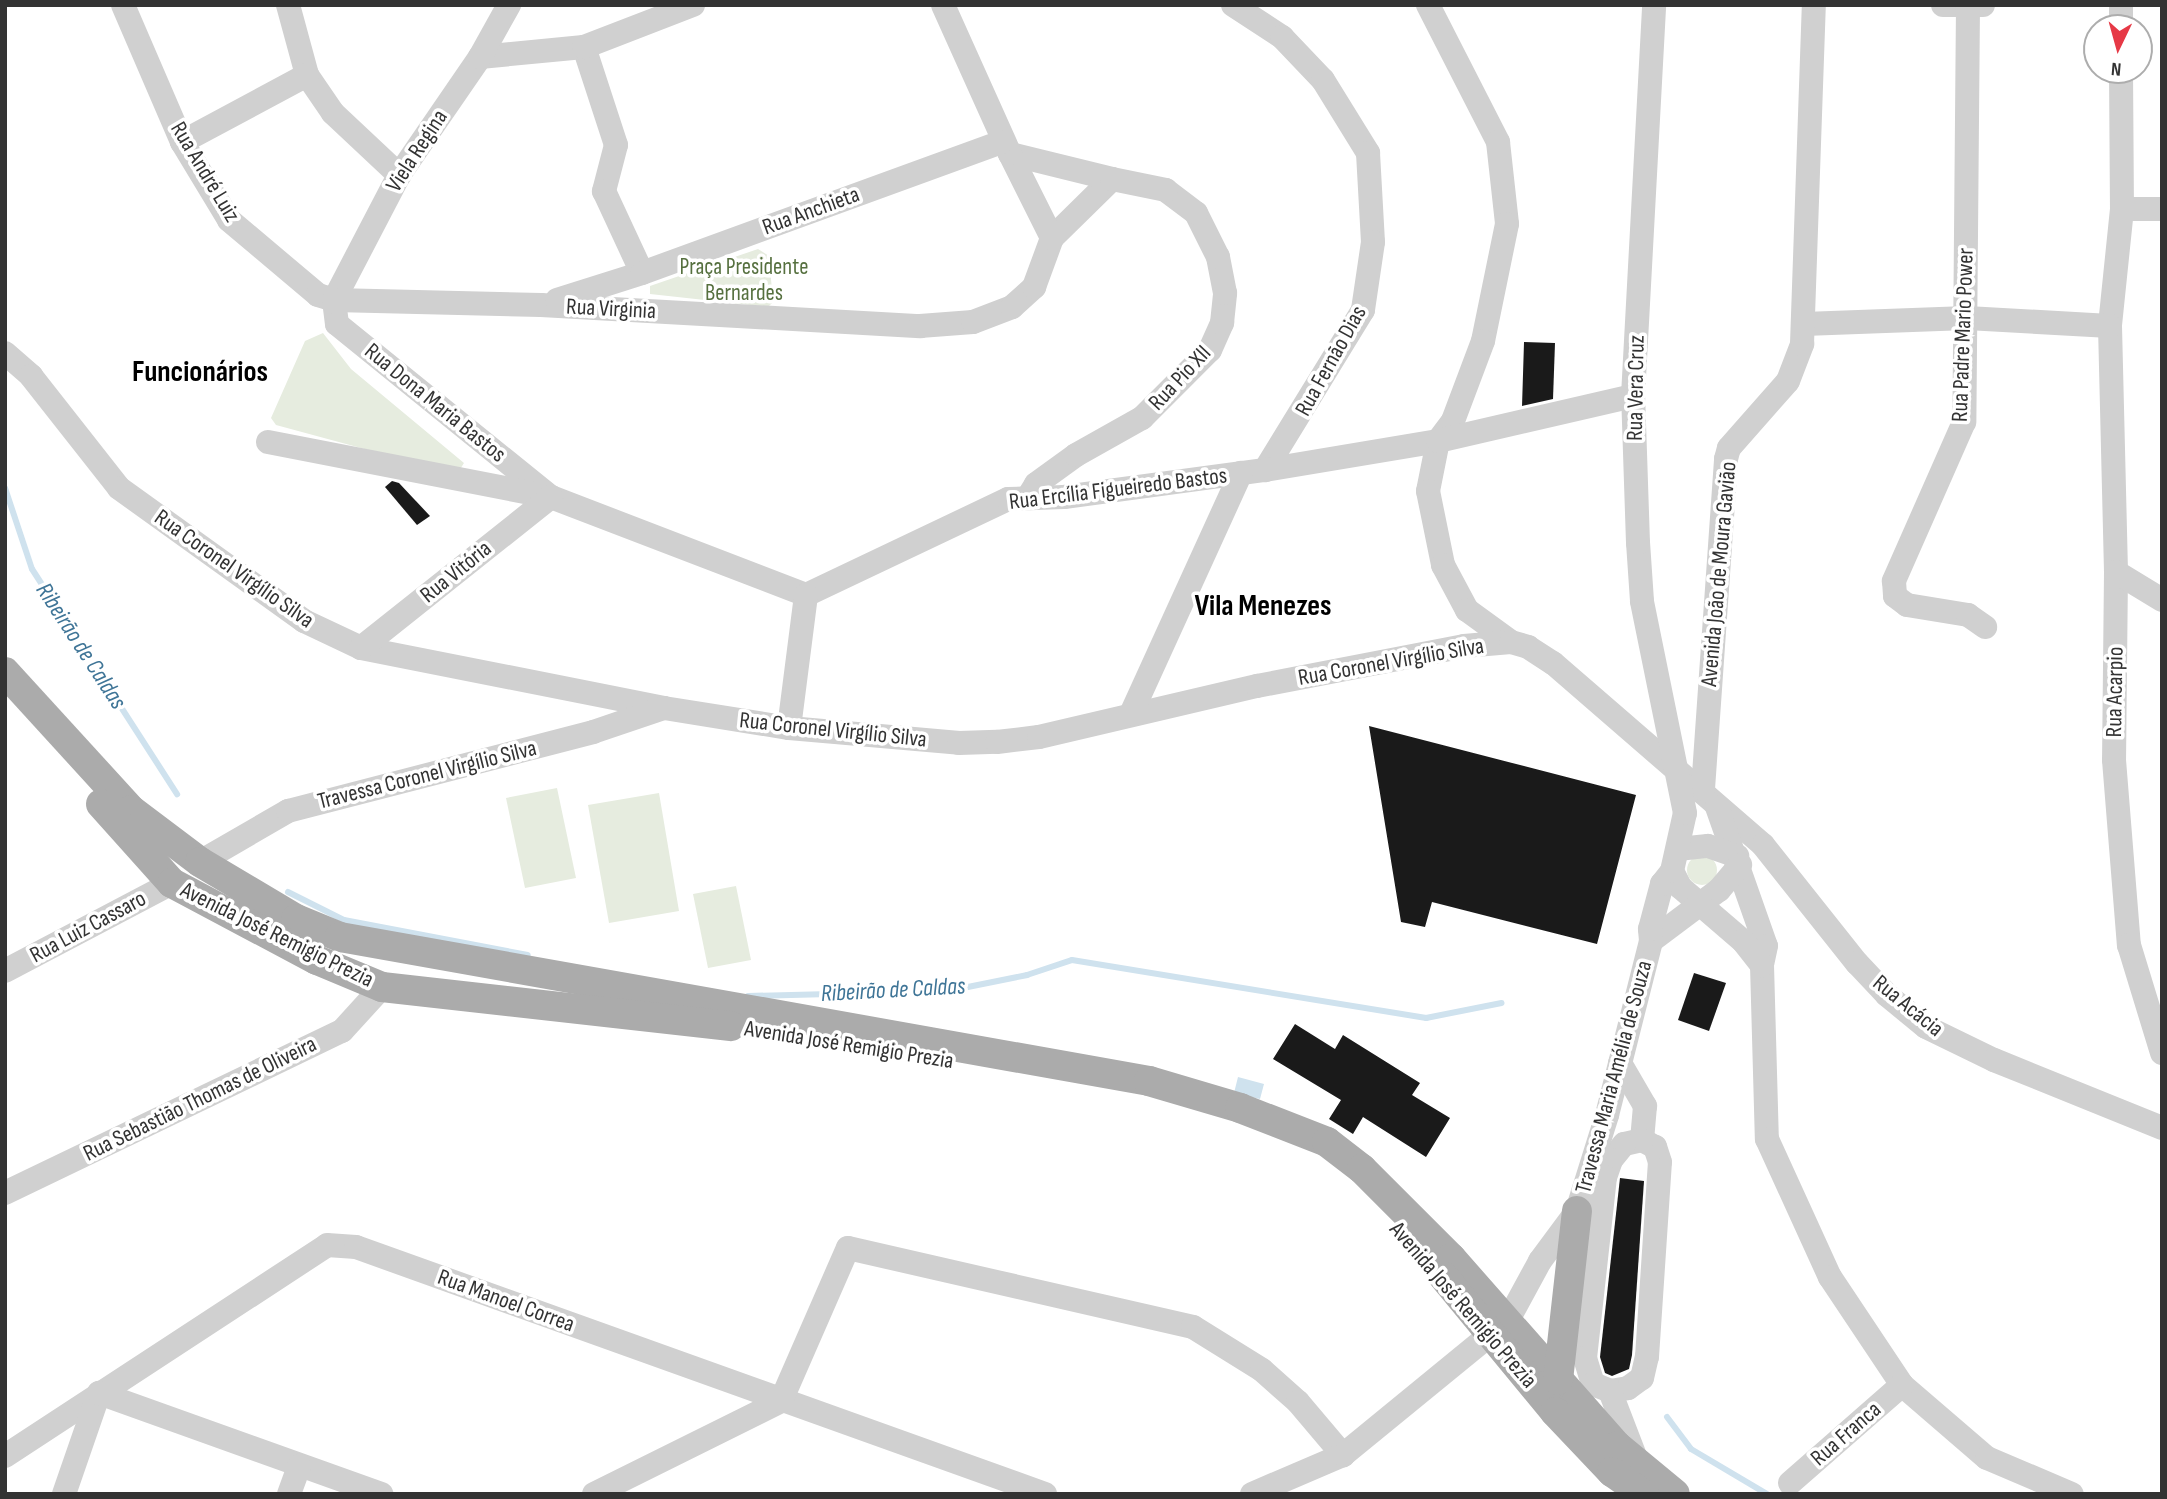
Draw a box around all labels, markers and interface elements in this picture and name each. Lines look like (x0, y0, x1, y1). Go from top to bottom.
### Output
north arrow (2083, 14, 2153, 84)
text: N (2110, 57, 2122, 80)
street label: Viela Regina (380, 105, 454, 197)
street label: Rua André Luiz (164, 117, 246, 227)
street label: Rua Anchieta (759, 181, 863, 241)
street label: Rua Padre Mario Power (1946, 247, 1980, 423)
park label: Praça Presidente Bernardes (680, 253, 808, 307)
street label: Rua Virginia (565, 293, 657, 325)
street label: Rua Fernão Dias (1289, 301, 1373, 421)
street label: Rua Vera Cruz (1621, 335, 1651, 441)
street label: Rua Dona Maria Bastos (359, 338, 511, 468)
street label: Rua Pio XII (1143, 340, 1217, 416)
district label: Funcionários (132, 354, 268, 390)
street label: Avenida João de Moura Gavião (1695, 460, 1743, 688)
street label: Rua Ercília Figueiredo Bastos (1007, 462, 1229, 516)
street label: Rua Coronel Virgílio Silva (149, 504, 319, 634)
street label: Rua Vitória (415, 535, 497, 609)
water label: Ribeirão de Caldas (30, 578, 132, 714)
district label: Vila Menezes (1194, 588, 1332, 624)
street label: Rua Coronel Virgílio Silva (1296, 632, 1486, 692)
street label: Rua Acarpio (2100, 646, 2130, 738)
street label: Rua Coronel Virgílio Silva (738, 706, 928, 754)
street label: Travessa Coronel Virgílio Silva (315, 734, 539, 816)
street label: Avenida José Remigio Prezia (176, 876, 378, 994)
street label: Rua Luiz Cassaro (25, 885, 151, 969)
street label: Travessa Maria Amélia de Souza (1570, 958, 1658, 1196)
street label: Rua Acácia (1867, 969, 1949, 1043)
water label: Ribeirão de Caldas (820, 972, 966, 1008)
street label: Avenida José Remigio Prezia (743, 1015, 955, 1075)
street label: Rua Sebastião Thomas de Oliveira (79, 1030, 321, 1168)
street label: Avenida José Remigio Prezia (1383, 1216, 1543, 1394)
street label: Rua Manoel Correa (434, 1264, 578, 1338)
street label: Rua Franca (1805, 1396, 1887, 1472)

